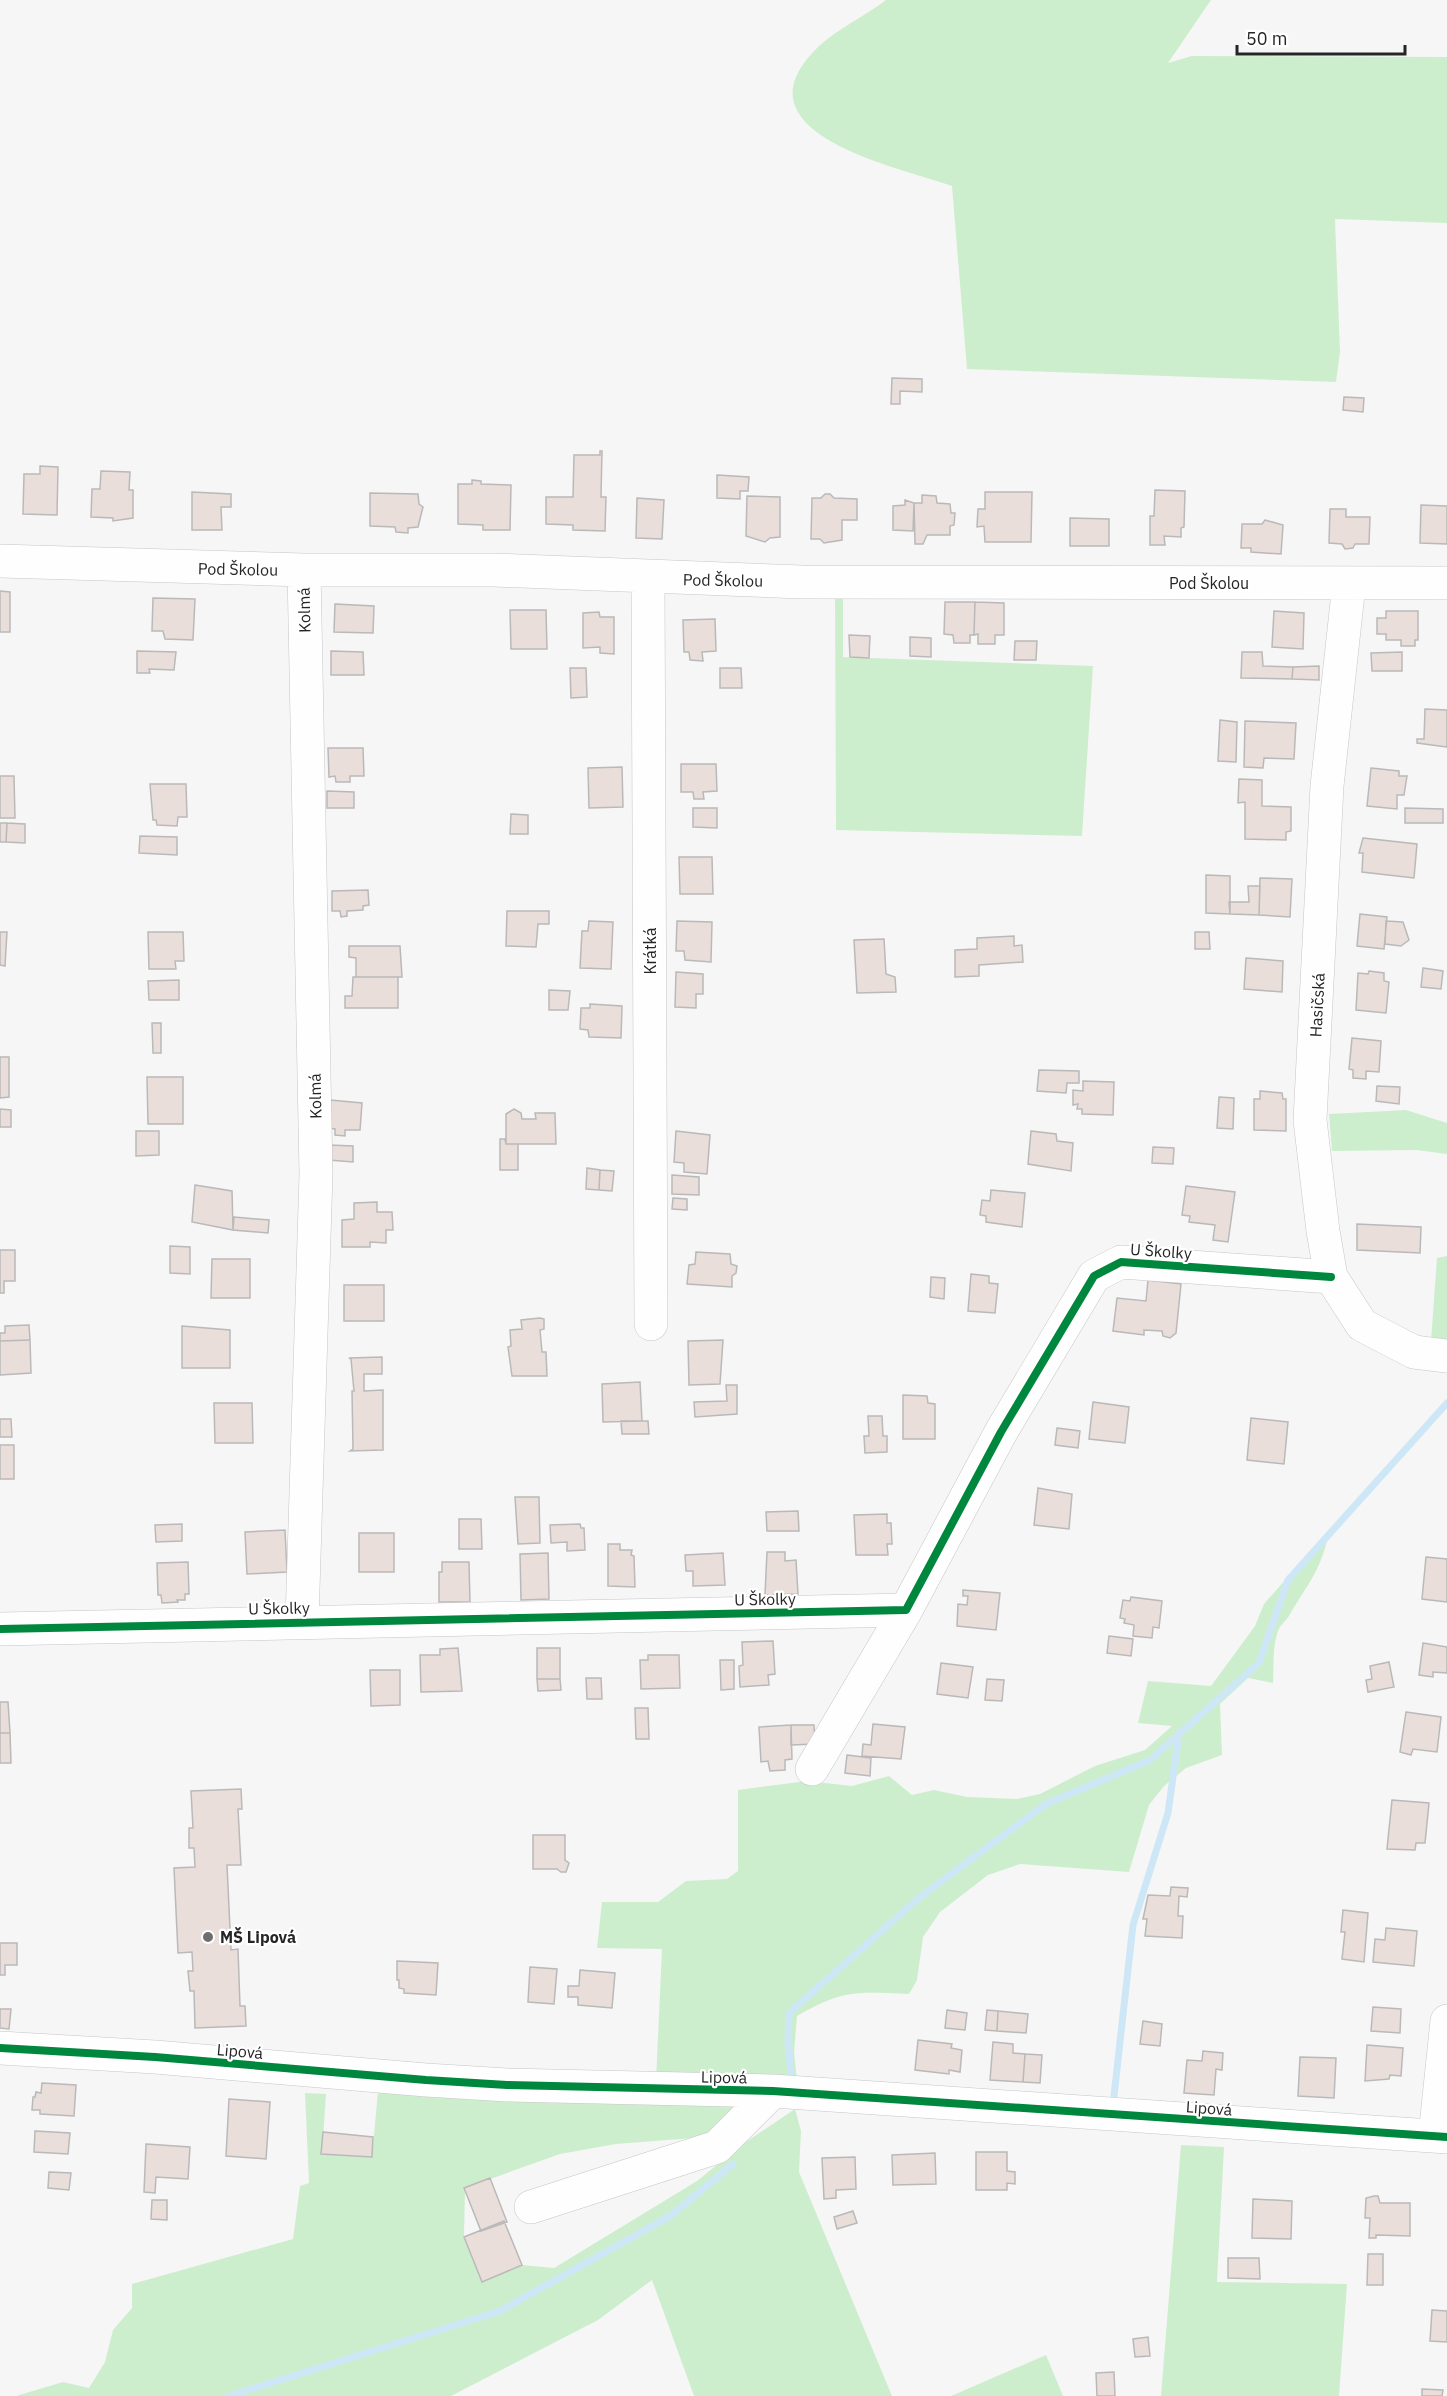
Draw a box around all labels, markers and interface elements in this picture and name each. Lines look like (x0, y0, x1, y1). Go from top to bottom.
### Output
scale bar (1237, 18, 1405, 56)
text: 50 m (1246, 27, 1288, 50)
street label: Pod Školou (198, 557, 278, 580)
street label: Pod Školou (683, 568, 763, 591)
street label: Pod Školou (1169, 572, 1249, 593)
street label: Kolmá (294, 587, 314, 633)
street label: Krátká (640, 927, 660, 974)
street label: Hasičská (1305, 972, 1329, 1038)
street label: Kolmá (305, 1073, 325, 1119)
street label: U Školky (1129, 1238, 1193, 1263)
street label: U Školky (734, 1587, 796, 1610)
street label: U Školky (248, 1596, 310, 1619)
place label: MŠ Lipová (220, 1926, 296, 1947)
marker: MŠ Lipová (201, 1930, 215, 1944)
street label: Lipová (216, 2039, 264, 2063)
street label: Lipová (701, 2067, 748, 2087)
street label: Lipová (1185, 2096, 1233, 2120)

